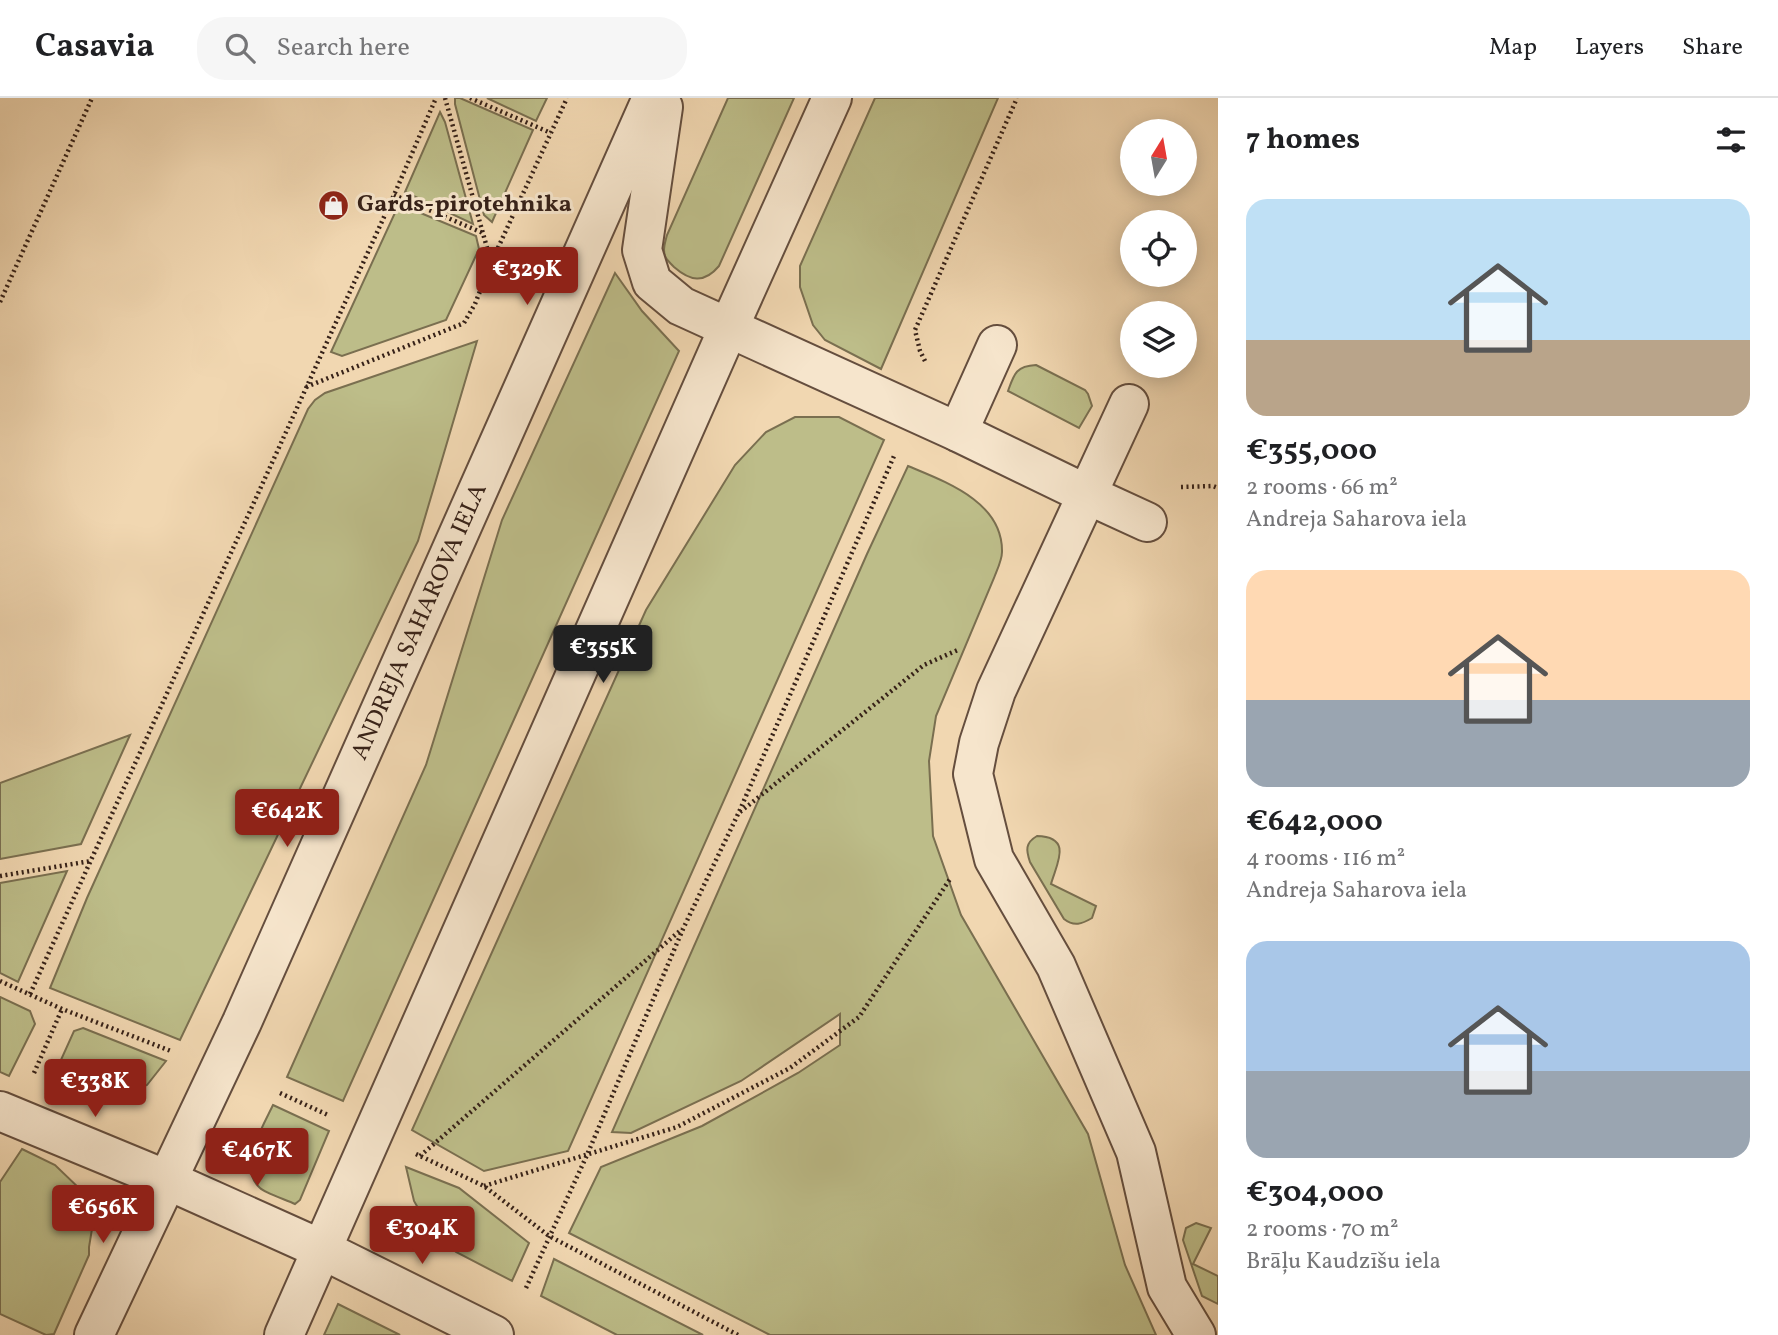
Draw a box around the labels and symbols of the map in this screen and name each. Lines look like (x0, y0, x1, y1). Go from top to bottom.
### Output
north arrow (1120, 119, 1197, 196)
shop icon: Gards-pirotehnika (317, 188, 351, 222)
place label: Gards-pirotehnika (357, 188, 572, 222)
pin: €329K (478, 248, 576, 307)
street label: ANDREJA SAHAROVA IELA (344, 478, 496, 766)
pin: €355K (554, 626, 652, 685)
pin: €642K (238, 790, 336, 849)
pin: €338K (46, 1060, 144, 1119)
pin: €467K (208, 1128, 306, 1188)
pin: €656K (54, 1186, 152, 1245)
pin: €304K (373, 1206, 471, 1266)

